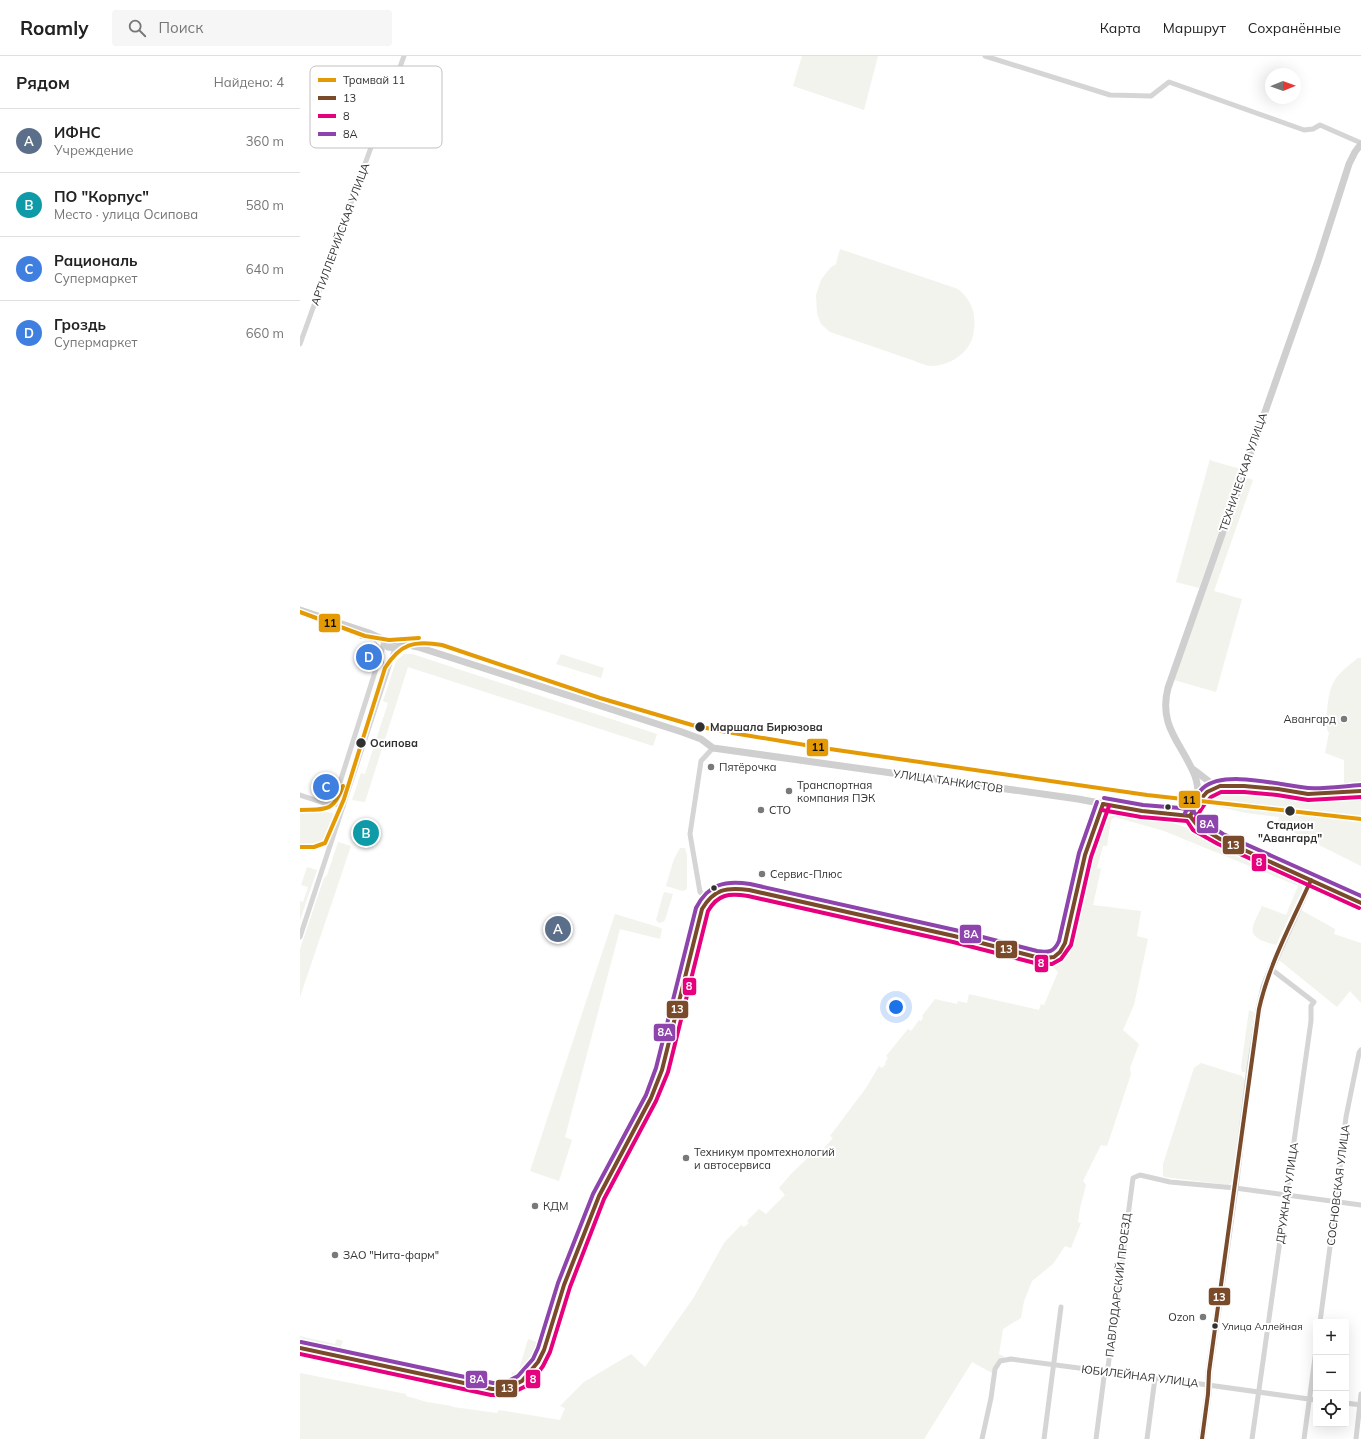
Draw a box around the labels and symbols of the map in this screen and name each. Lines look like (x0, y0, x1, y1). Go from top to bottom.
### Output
legend (310, 66, 442, 148)
north arrow (1265, 68, 1301, 104)
text: Трамвай 11 (343, 73, 405, 87)
text: 13 (343, 91, 356, 105)
text: 8 (343, 109, 350, 123)
text: 8А (343, 127, 358, 141)
street label: АРТИЛЛЕРИЙСКАЯ УЛИЦА (308, 161, 372, 307)
street label: ТЕХНИЧЕСКАЯ УЛИЦА (1216, 411, 1270, 533)
line badge: 11 (318, 613, 341, 633)
text: 11 (323, 616, 337, 630)
pin: D (356, 642, 382, 672)
place label: Авангард (1283, 712, 1336, 726)
marker: Авангард (1339, 714, 1349, 724)
marker: Маршала Бирюзова (693, 720, 707, 734)
place label: Маршала Бирюзова (710, 720, 823, 734)
marker: Осипова (354, 736, 368, 750)
place label: Осипова (370, 736, 418, 750)
line badge: 11 (806, 738, 829, 757)
text: 11 (811, 740, 825, 754)
place label: Пятёрочка (719, 760, 776, 774)
marker: Пятёрочка (706, 762, 716, 772)
street label: УЛИЦА ТАНКИСТОВ (891, 766, 1004, 796)
pin: C (313, 772, 339, 802)
place label: Транспортная компания ПЭК (797, 778, 876, 805)
marker: Транспортная компания ПЭК (784, 786, 794, 796)
line badge: 11 (1178, 790, 1201, 809)
text: 11 (1182, 793, 1196, 807)
unlabelled marker (1163, 802, 1173, 812)
place label: СТО (769, 803, 791, 817)
marker: Стадион "Авангард" (1283, 804, 1297, 818)
marker: СТО (756, 805, 766, 815)
line badge: 8А (1196, 814, 1219, 834)
text: 8А (1200, 817, 1215, 831)
pin: B (353, 818, 379, 848)
place label: Стадион "Авангард" (1258, 818, 1322, 845)
line badge: 13 (1222, 835, 1245, 855)
text: 13 (1226, 838, 1240, 852)
line badge: 8 (1251, 853, 1267, 872)
text: 8 (1256, 855, 1263, 869)
place label: Сервис-Плюс (770, 867, 843, 881)
marker: Сервис-Плюс (757, 869, 767, 879)
unlabelled marker (709, 883, 719, 893)
pin: A (545, 914, 571, 944)
line badge: 8А (959, 924, 982, 944)
text: 8А (964, 927, 979, 941)
line badge: 13 (995, 940, 1018, 959)
text: 13 (999, 942, 1013, 956)
line badge: 8 (1034, 954, 1049, 973)
text: 8 (1038, 956, 1045, 970)
line badge: 8 (682, 977, 697, 996)
text: 8 (686, 979, 693, 993)
your location (886, 997, 906, 1017)
line badge: 13 (666, 1000, 689, 1019)
text: 13 (670, 1002, 684, 1016)
line badge: 8А (653, 1023, 676, 1042)
text: 8А (658, 1025, 673, 1039)
street label: СОСНОВСКАЯ УЛИЦА (1324, 1124, 1352, 1246)
street label: ДРУЖНАЯ УЛИЦА (1273, 1142, 1301, 1244)
place label: Техникум промтехнологий и автосервиса (694, 1145, 835, 1172)
marker: Техникум промтехнологий и автосервиса (681, 1153, 691, 1163)
place label: КДМ (543, 1199, 569, 1213)
marker: КДМ (530, 1201, 540, 1211)
street label: ПАВЛОДАРСКИЙ ПРОЕЗД (1102, 1212, 1134, 1358)
place label: ЗАО "Нита-фарм" (343, 1248, 439, 1262)
marker: ЗАО "Нита-фарм" (330, 1250, 340, 1260)
line badge: 13 (1208, 1287, 1231, 1306)
text: 13 (1212, 1290, 1226, 1304)
place label: Ozon (1168, 1310, 1195, 1324)
marker: Ozon (1198, 1312, 1208, 1322)
place label: Улица Аллейная (1221, 1320, 1303, 1333)
marker: Улица Аллейная (1210, 1321, 1220, 1331)
street label: ЮБИЛЕЙНАЯ УЛИЦА (1081, 1362, 1199, 1390)
line badge: 8 (525, 1369, 541, 1389)
line badge: 8А (465, 1370, 488, 1389)
text: 8А (470, 1372, 485, 1386)
text: 8 (530, 1372, 537, 1386)
line badge: 13 (495, 1379, 518, 1398)
text: 13 (500, 1381, 514, 1395)

